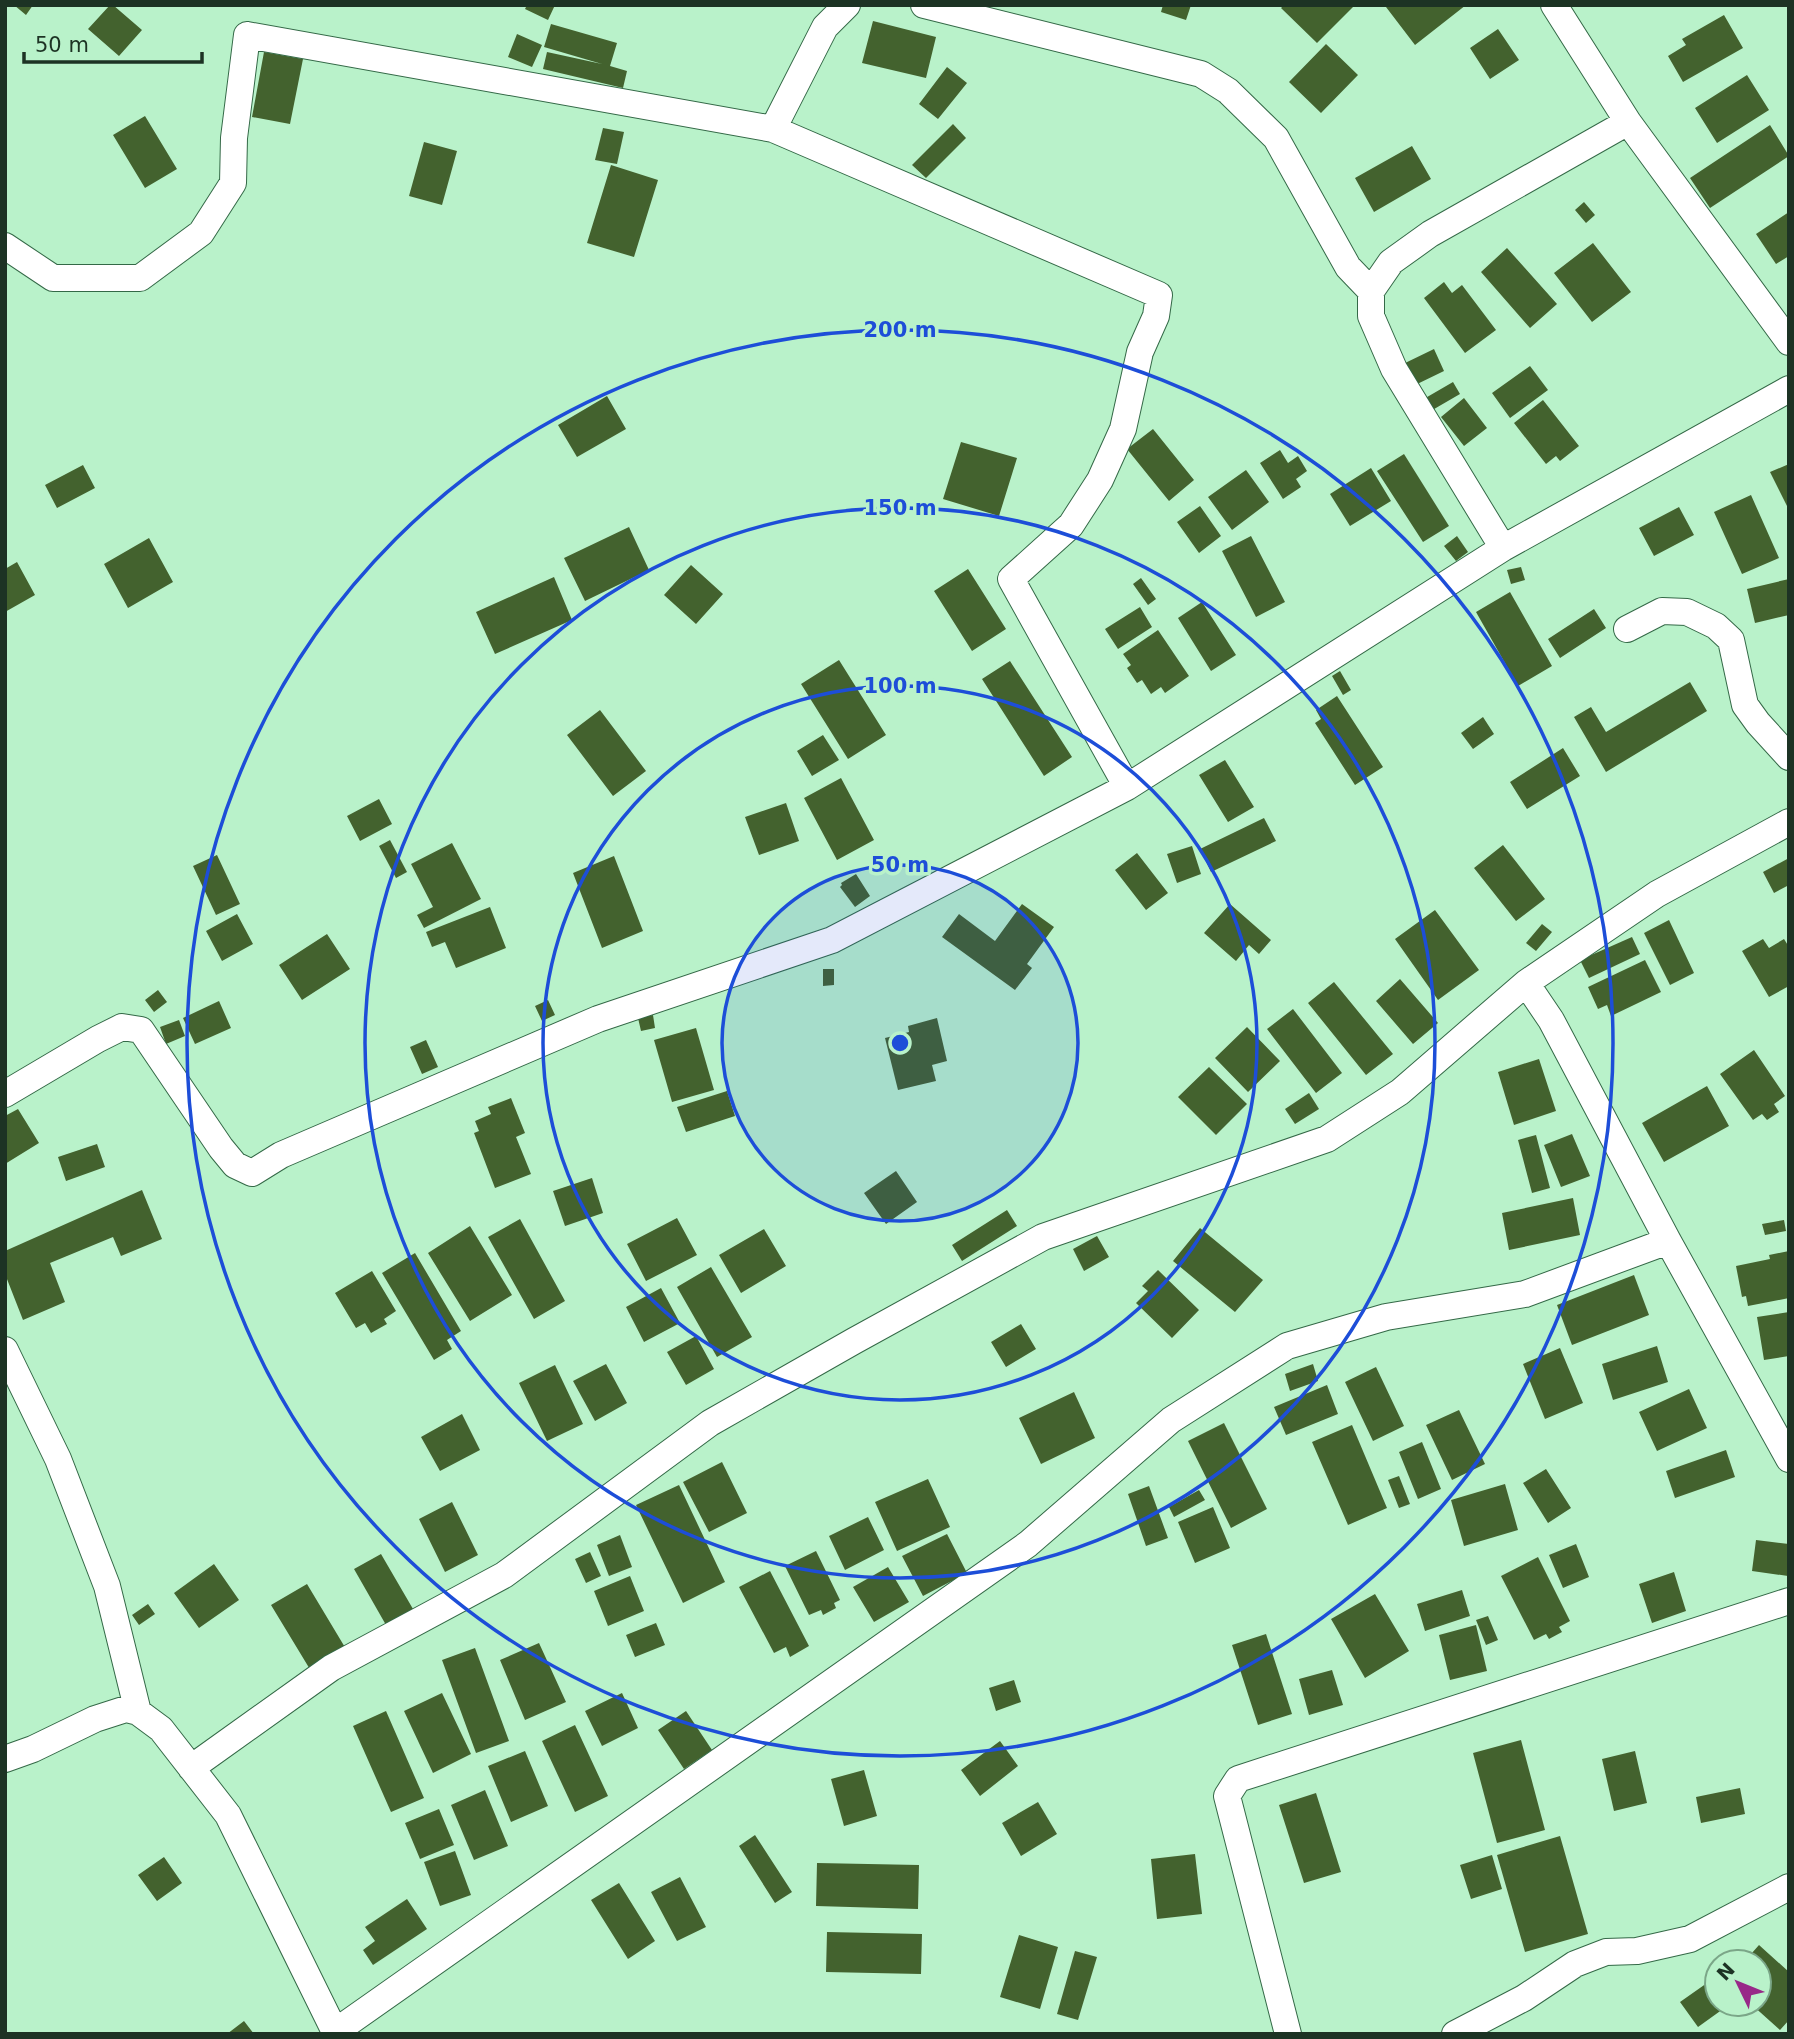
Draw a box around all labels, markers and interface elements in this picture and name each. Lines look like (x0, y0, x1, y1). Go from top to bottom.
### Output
scale bar (24, 21, 203, 65)
text: 50 m (35, 33, 89, 57)
text: 200 m (863, 318, 937, 342)
text: 150 m (863, 496, 937, 520)
text: 100 m (863, 674, 937, 698)
text: 50 m (871, 853, 929, 877)
centre of rings (888, 1031, 912, 1055)
north arrow (1703, 1948, 1773, 2018)
text: N (1712, 1958, 1739, 1985)

